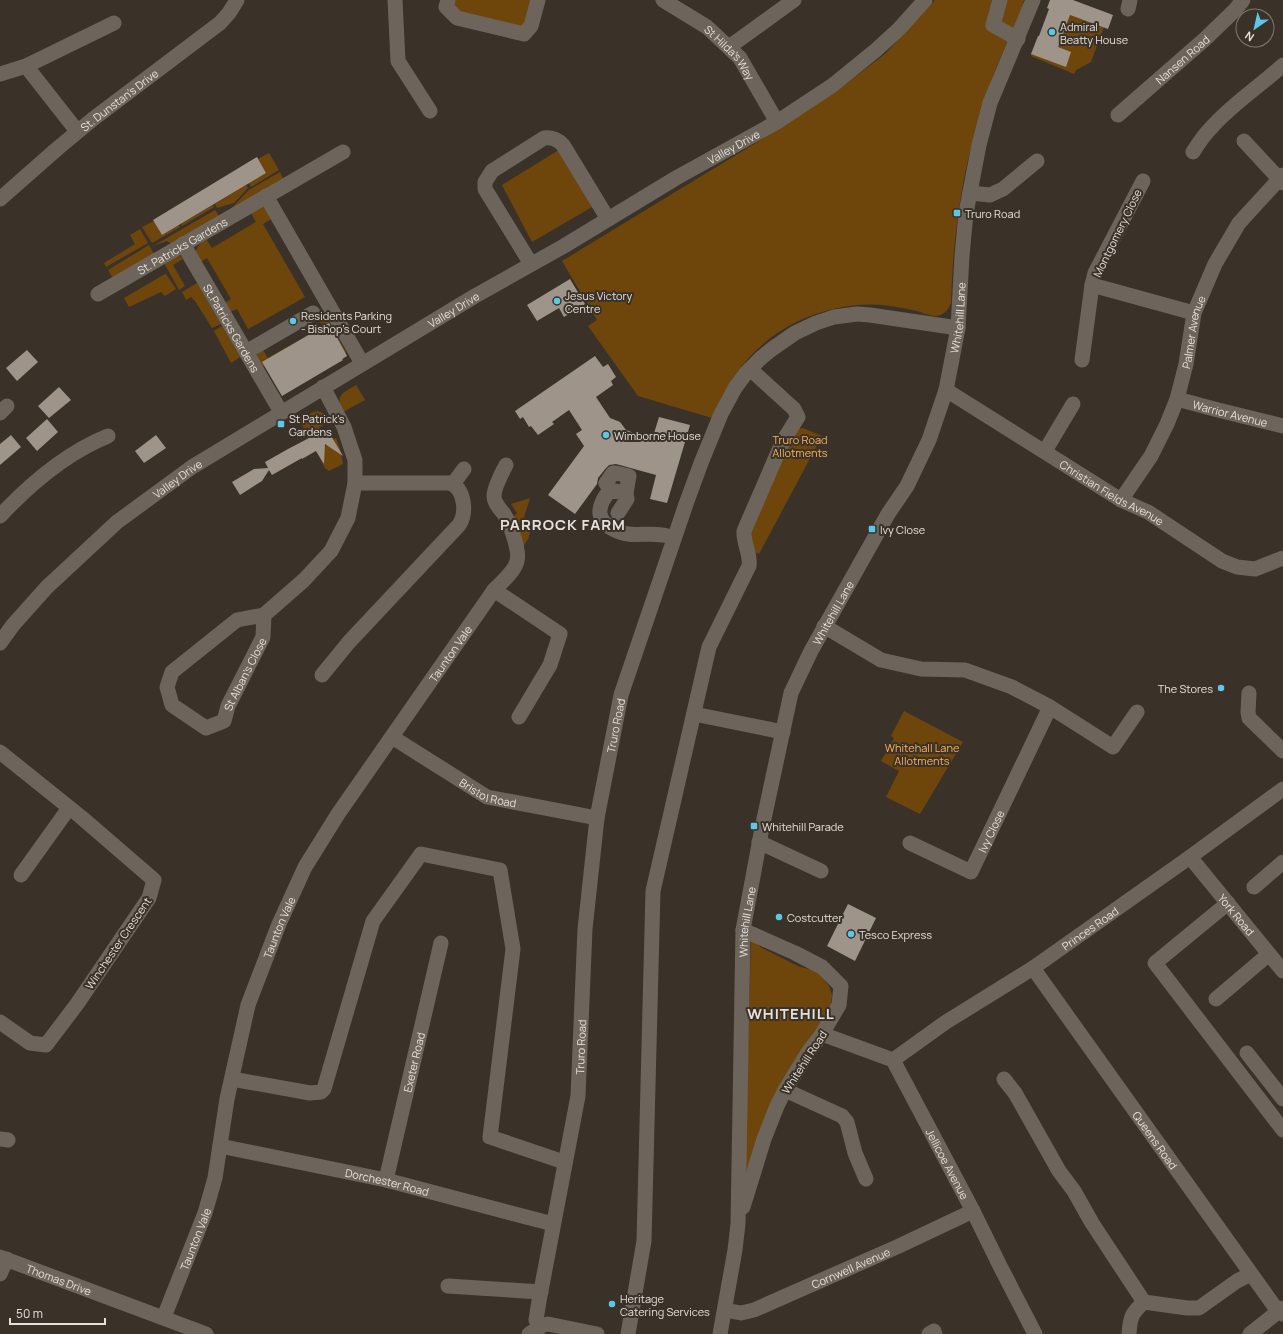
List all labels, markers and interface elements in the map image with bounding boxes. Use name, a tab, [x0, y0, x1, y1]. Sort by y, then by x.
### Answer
north arrow	[1235, 8, 1275, 48]
place label: Admiral Beatty House	[1060, 19, 1129, 47]
street label: St Hilda's Way	[702, 21, 758, 82]
marker: Admiral Beatty House	[1047, 27, 1057, 37]
text: N	[1242, 28, 1257, 45]
street label: Nansen Road	[1152, 31, 1212, 87]
street label: St. Dunstan's Drive	[77, 65, 161, 134]
street label: Valley Drive	[705, 125, 763, 167]
street label: Montgomery Close	[1089, 186, 1145, 280]
place label: Truro Road	[965, 206, 1020, 221]
marker: Truro Road	[952, 208, 962, 218]
street label: St. Patricks Gardens	[134, 213, 230, 277]
street label: St.Patricks Gardens	[200, 281, 264, 375]
street label: Whitehill Lane	[946, 281, 968, 354]
street label: Valley Drive	[425, 288, 482, 330]
place label: Jesus Victory Centre	[565, 288, 632, 316]
street label: Palmer Avenue	[1178, 292, 1208, 370]
marker: Jesus Victory Centre	[552, 296, 562, 306]
place label: Residents Parking - Bishop's Court	[301, 308, 392, 336]
marker: Residents Parking - Bishop's Court	[288, 316, 298, 326]
street label: Warrior Avenue	[1191, 396, 1270, 430]
place label: St Patrick's Gardens	[289, 411, 345, 439]
marker: St Patrick's Gardens	[276, 419, 286, 429]
place label: Wimborne House	[614, 428, 701, 443]
marker: Wimborne House	[601, 430, 611, 440]
park label: Truro Road Allotments	[772, 432, 828, 460]
street label: Valley Drive	[149, 455, 205, 501]
street label: Christian Fields Avenue	[1057, 456, 1167, 528]
district label: PARROCK FARM	[500, 514, 626, 535]
place label: Ivy Close	[880, 522, 926, 537]
marker: Ivy Close	[867, 524, 877, 534]
street label: Whitehill Lane	[809, 577, 857, 647]
street label: Taunton Vale	[425, 622, 475, 685]
street label: St Alban's Close	[220, 634, 269, 712]
place label: The Stores	[1158, 681, 1213, 696]
marker: The Stores	[1216, 683, 1226, 693]
street label: Truro Road	[602, 697, 628, 754]
park label: Whitehall Lane Allotments	[885, 740, 960, 768]
street label: Bristol Road	[457, 774, 518, 810]
street label: Ivy Close	[974, 807, 1007, 855]
place label: Whitehill Parade	[762, 819, 844, 834]
marker: Whitehill Parade	[749, 821, 759, 831]
street label: Whitehill Lane	[735, 885, 759, 957]
street label: York Road	[1215, 890, 1258, 938]
street label: Taunton Vale	[259, 893, 298, 960]
street label: Winchester Crescent	[82, 894, 154, 992]
street label: Princes Road	[1058, 903, 1121, 953]
place label: Costcutter	[787, 910, 842, 925]
marker: Costcutter	[774, 912, 784, 922]
place label: Tesco Express	[859, 927, 932, 942]
marker: Tesco Express	[846, 929, 856, 939]
district label: WHITEHILL	[747, 1003, 835, 1024]
street label: Truro Road	[571, 1019, 589, 1075]
street label: Whitehill Road	[778, 1028, 830, 1096]
street label: Exeter Road	[399, 1031, 428, 1094]
street label: Queens Road	[1130, 1108, 1181, 1172]
street label: Jellicoe Avenue	[923, 1126, 973, 1202]
street label: Dorchester Road	[344, 1164, 431, 1199]
street label: Taunton Vale	[176, 1206, 214, 1272]
street label: Cornwell Avenue	[809, 1243, 893, 1291]
street label: Thomas Drive	[24, 1260, 94, 1298]
place label: Heritage Catering Services	[620, 1291, 710, 1319]
marker: Heritage Catering Services	[607, 1299, 617, 1309]
scale bar	[10, 1300, 105, 1326]
text: 50 m	[16, 1305, 43, 1322]

